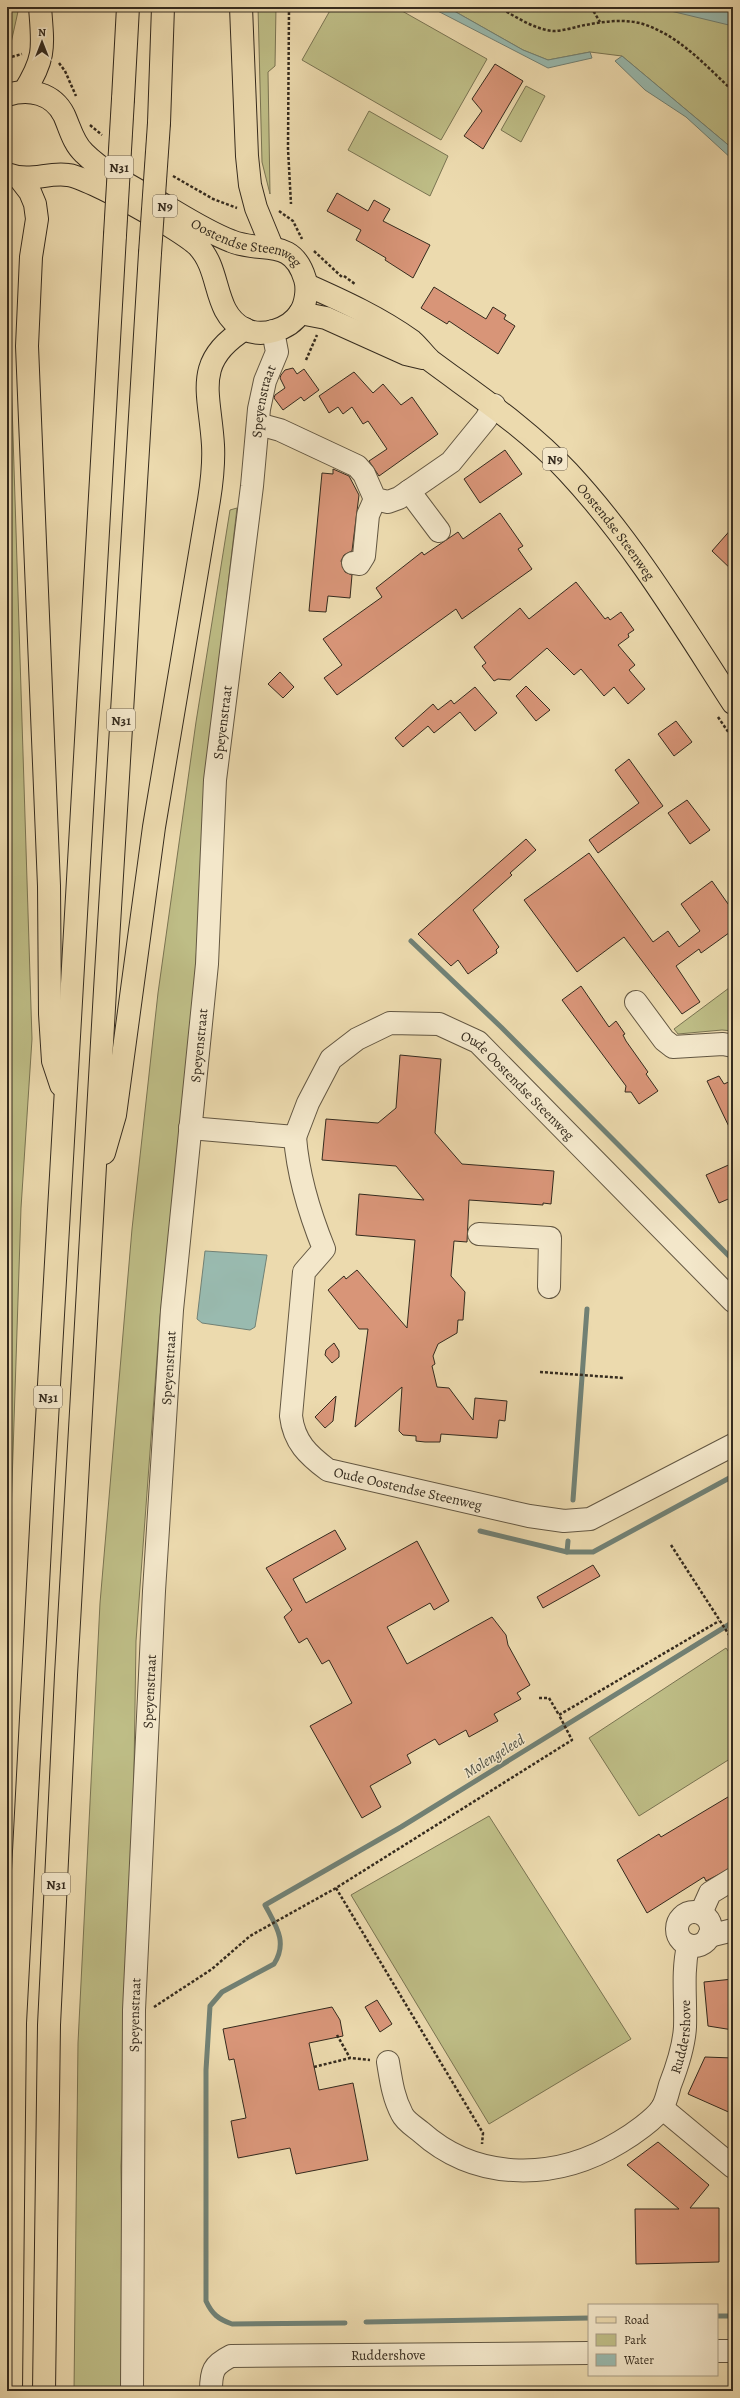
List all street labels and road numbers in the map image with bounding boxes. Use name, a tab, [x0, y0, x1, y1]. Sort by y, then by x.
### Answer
road number: N31	[105, 156, 133, 178]
road number: N9	[153, 195, 177, 217]
street label: Oostendse Steenweg	[187, 214, 306, 271]
street label: Speyenstraat	[247, 362, 281, 439]
road number: N9	[543, 448, 567, 470]
street label: Oostendse Steenweg	[572, 479, 659, 584]
street label: Speyenstraat	[209, 684, 237, 761]
road number: N31	[107, 709, 135, 731]
street label: Speyenstraat	[186, 1007, 212, 1083]
street label: Oude Oostendse Steenweg	[458, 1026, 578, 1145]
street label: Speyenstraat	[157, 1330, 181, 1406]
road number: N31	[34, 1386, 62, 1408]
street label: Oude Oostendse Steenweg	[332, 1463, 484, 1515]
street label: Speyenstraat	[138, 1653, 161, 1729]
road number: N31	[42, 1873, 70, 1895]
street label: Speyenstraat	[125, 1977, 146, 2052]
street label: Ruddershove	[666, 2000, 695, 2076]
street label: Ruddershove	[351, 2345, 426, 2365]

